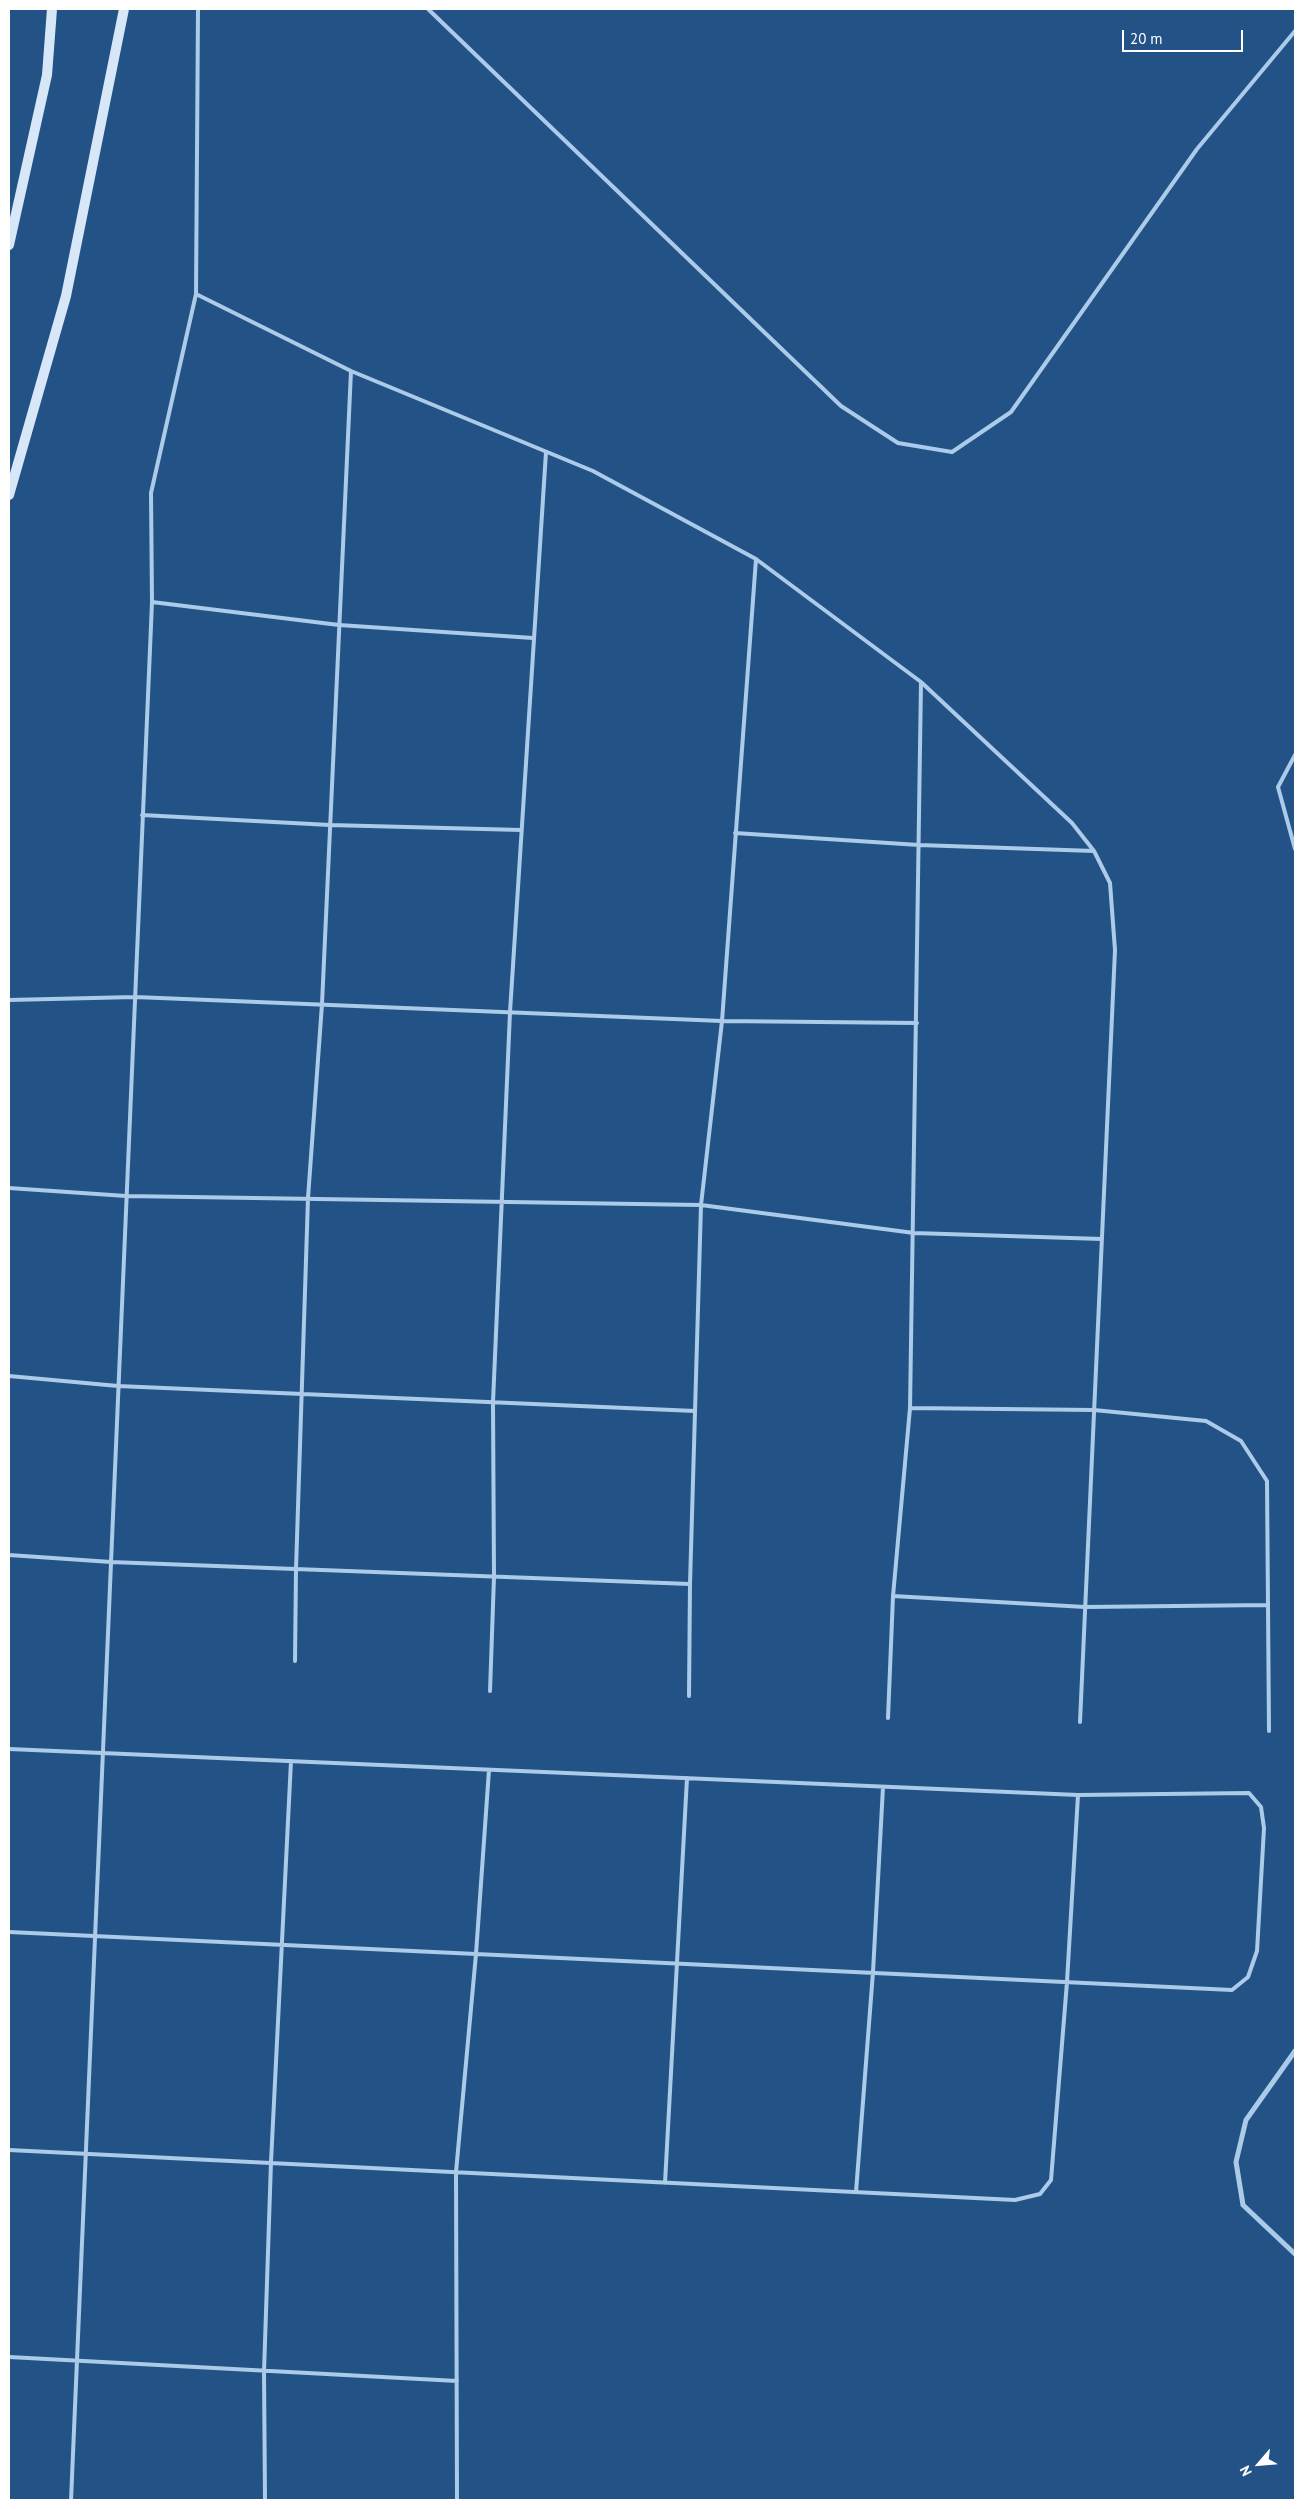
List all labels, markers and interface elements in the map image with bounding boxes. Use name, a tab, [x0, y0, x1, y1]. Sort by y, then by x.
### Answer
scale bar	[1124, 20, 1245, 52]
text: 20 m	[1130, 29, 1163, 48]
north arrow	[1234, 2439, 1284, 2489]
text: N	[1236, 2463, 1256, 2479]

